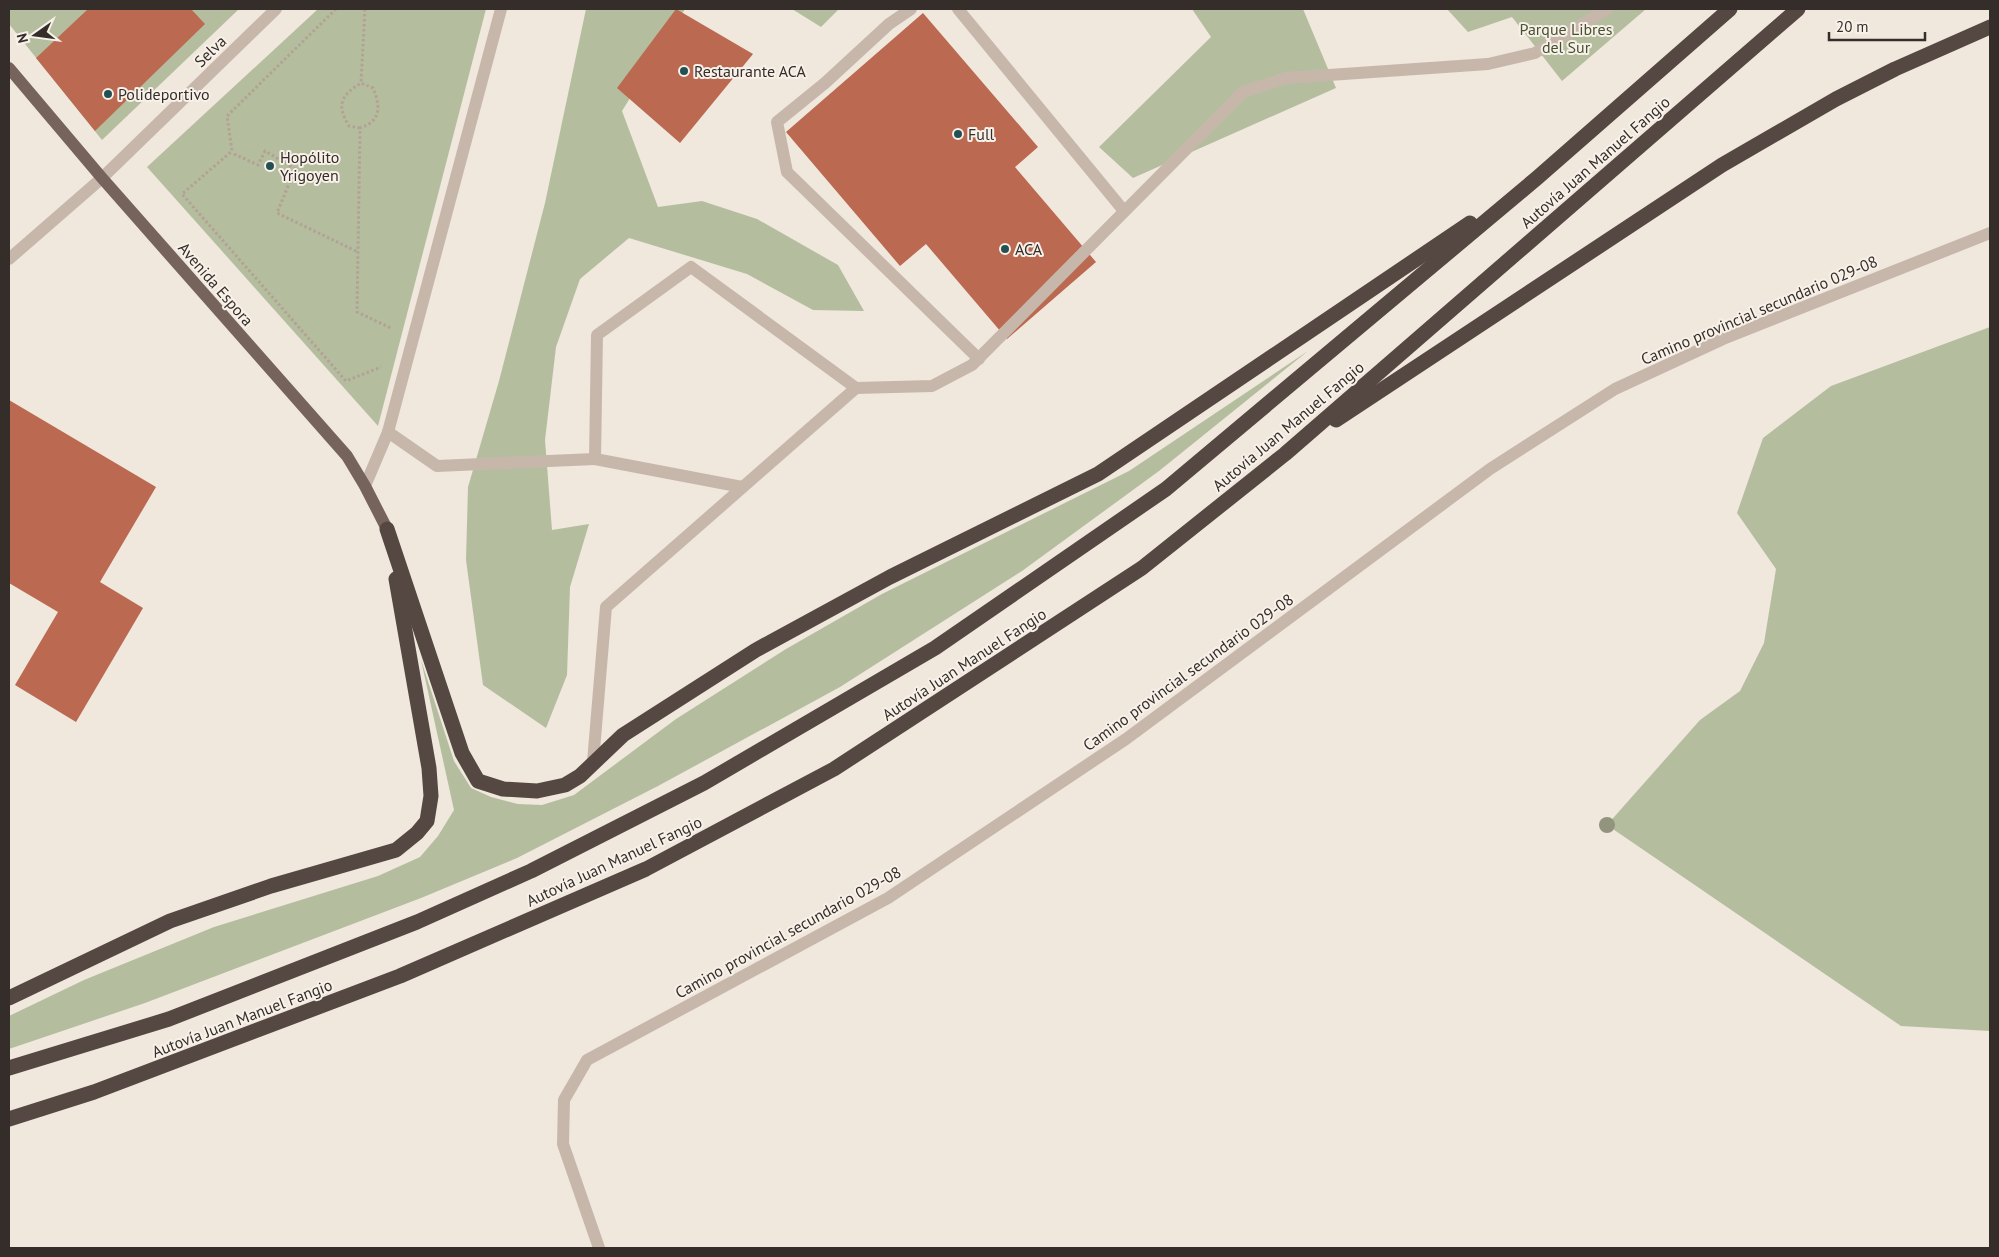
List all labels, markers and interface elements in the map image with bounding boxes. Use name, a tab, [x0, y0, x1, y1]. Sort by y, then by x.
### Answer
north arrow	[10, 10, 60, 60]
scale bar	[1829, 10, 1925, 42]
text: 20 m	[1836, 17, 1869, 36]
park label: Parque Libres del Sur	[1520, 19, 1613, 57]
street label: Selva	[190, 31, 230, 71]
text: N	[13, 32, 32, 45]
place label: Restaurante ACA	[694, 61, 807, 81]
marker: Restaurante ACA	[678, 65, 690, 77]
place label: Polideportivo	[118, 84, 210, 104]
marker: Polideportivo	[102, 88, 114, 100]
street label: Autovía Juan Manuel Fangio	[1516, 92, 1674, 232]
place label: Full	[968, 124, 995, 144]
marker: Full	[952, 128, 964, 140]
place label: Hopólito Yrigoyen	[280, 147, 339, 185]
marker: Hopólito Yrigoyen	[264, 160, 276, 172]
street label: Avenida Espora	[174, 238, 258, 330]
place label: ACA	[1015, 239, 1043, 259]
marker: ACA	[999, 243, 1011, 255]
street label: Camino provincial secundario 029-08	[1638, 251, 1880, 369]
street label: Autovía Juan Manuel Fangio	[1208, 357, 1368, 495]
street label: Camino provincial secundario 029-08	[1079, 589, 1297, 755]
street label: Autovía Juan Manuel Fangio	[878, 603, 1050, 725]
street label: Autovía Juan Manuel Fangio	[523, 811, 705, 911]
street label: Camino provincial secundario 029-08	[672, 861, 904, 1003]
street label: Autovía Juan Manuel Fangio	[149, 974, 335, 1062]

